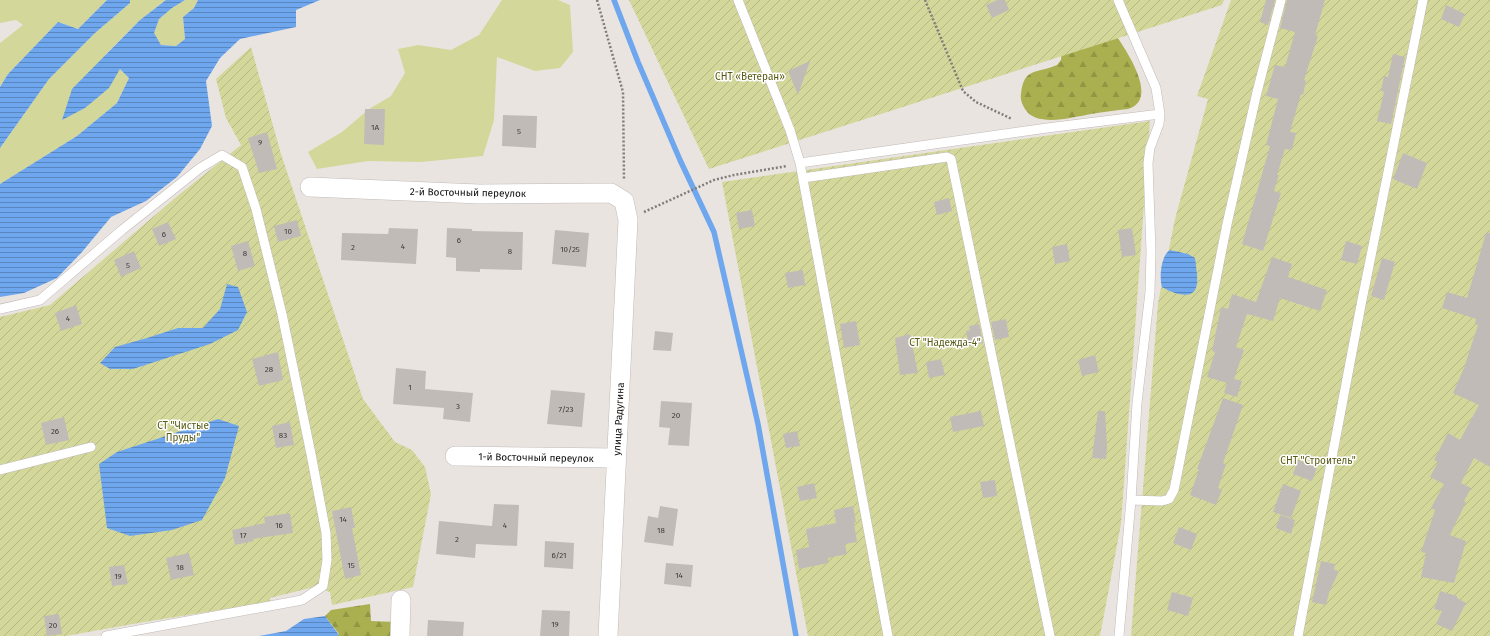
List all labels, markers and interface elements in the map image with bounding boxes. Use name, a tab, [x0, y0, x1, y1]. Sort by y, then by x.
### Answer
park label: СНТ «Ветеран»	[715, 71, 785, 83]
house number: 1А	[371, 123, 379, 132]
house number: 5	[517, 127, 521, 136]
house number: 9	[258, 138, 262, 147]
street label: 2-й Восточный переулок	[410, 186, 527, 200]
house number: 10	[284, 227, 292, 236]
house number: 6	[162, 230, 166, 239]
house number: 6	[457, 236, 461, 245]
house number: 4	[401, 242, 406, 251]
house number: 2	[351, 243, 355, 252]
house number: 10/25	[560, 245, 580, 254]
house number: 8	[508, 247, 513, 256]
house number: 8	[243, 249, 248, 258]
house number: 5	[126, 261, 130, 270]
house number: 4	[66, 314, 71, 323]
park label: СТ "Надежда-4"	[909, 337, 981, 349]
house number: 28	[265, 365, 274, 374]
street label: улица Радугина	[611, 382, 627, 456]
house number: 1	[408, 383, 412, 392]
house number: 3	[456, 402, 460, 411]
house number: 7/23	[559, 405, 573, 414]
house number: 20	[672, 411, 681, 420]
park label: СТ "Чистые Пруды"	[157, 420, 209, 444]
house number: 26	[51, 427, 59, 436]
house number: 83	[279, 431, 287, 440]
street label: 1-й Восточный переулок	[478, 451, 595, 465]
park label: СНТ "Строитель"	[1280, 455, 1356, 467]
house number: 14	[339, 515, 348, 524]
house number: 16	[275, 521, 283, 530]
house number: 4	[503, 521, 508, 530]
house number: 18	[657, 526, 666, 535]
house number: 17	[239, 531, 247, 540]
house number: 2	[455, 535, 459, 544]
house number: 6/21	[551, 551, 567, 560]
house number: 15	[347, 561, 355, 570]
house number: 18	[176, 563, 185, 572]
house number: 14	[675, 571, 684, 580]
house number: 19	[114, 572, 122, 581]
house number: 19	[551, 620, 559, 629]
house number: 20	[49, 621, 58, 630]

